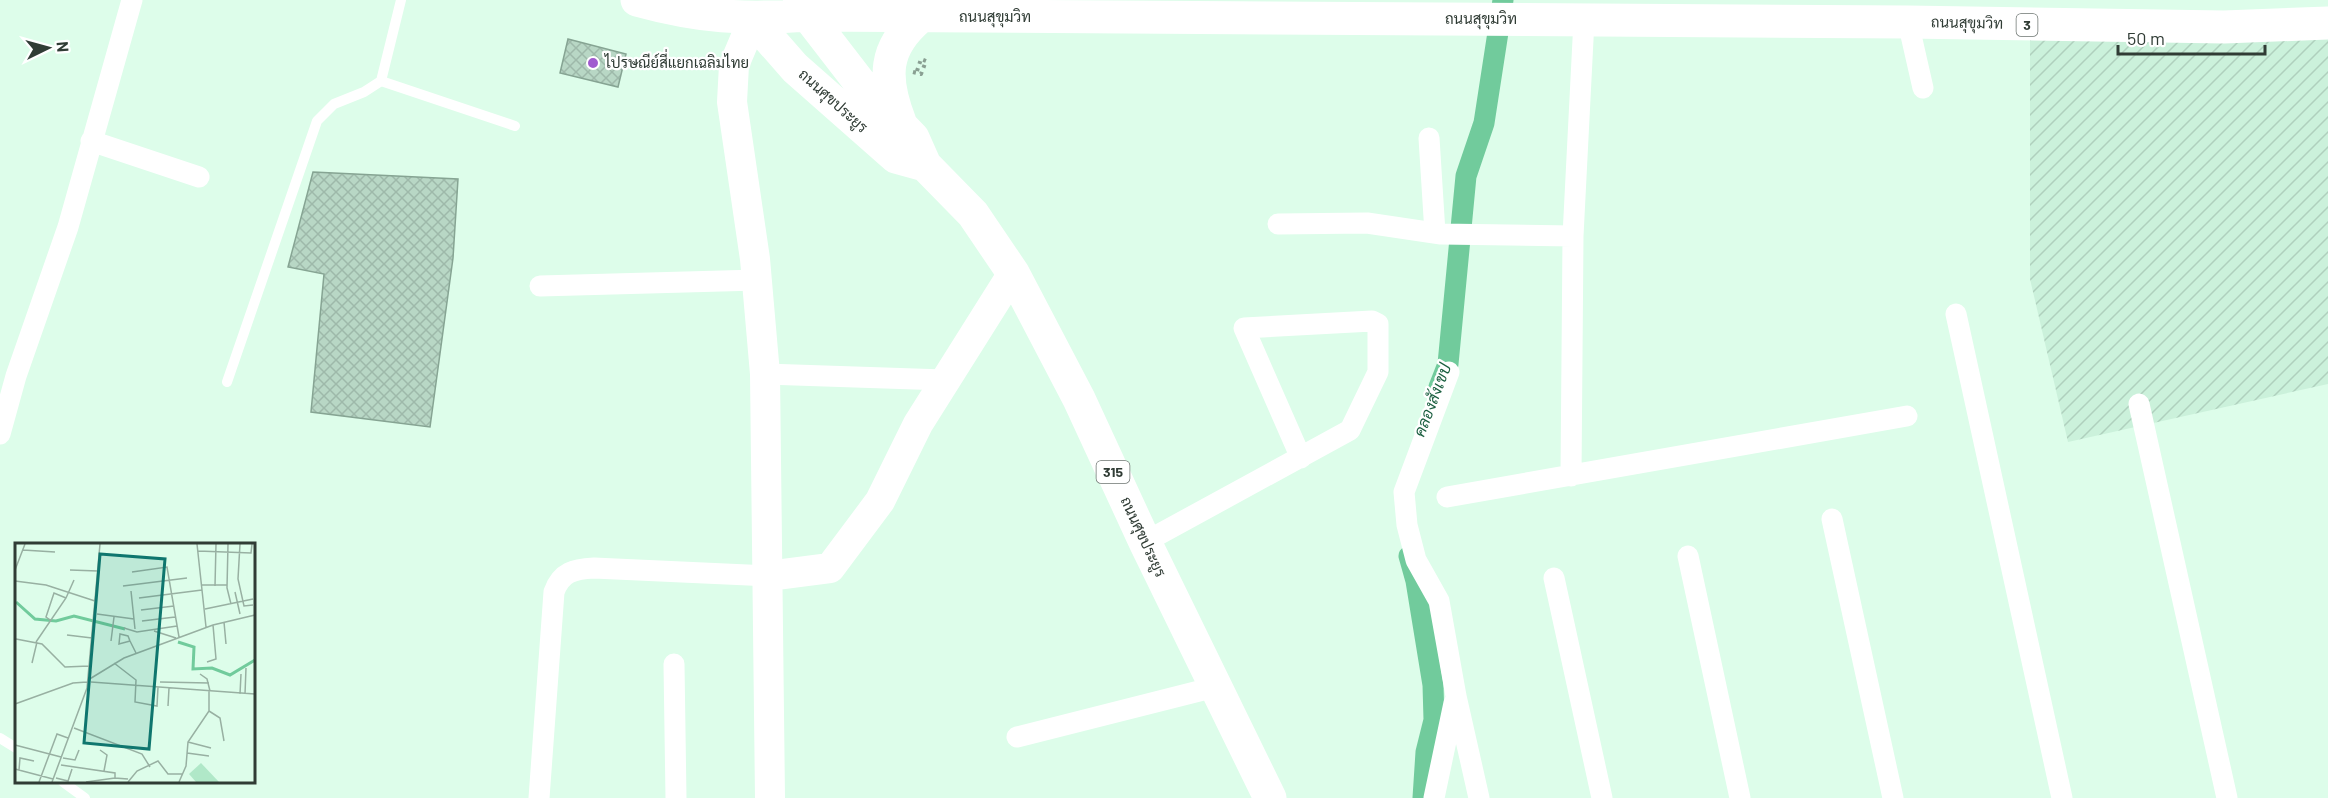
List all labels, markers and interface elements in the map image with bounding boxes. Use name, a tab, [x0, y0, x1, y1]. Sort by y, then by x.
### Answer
street label: ถนนสุขุมวิท	[959, 7, 1031, 28]
street label: ถนนสุขุมวิท	[1445, 9, 1517, 30]
street label: ถนนสุขุมวิท	[1931, 12, 2003, 35]
road number: 3	[2016, 14, 2038, 36]
north arrow	[18, 18, 78, 78]
scale bar	[2118, 18, 2265, 56]
text: 50 m	[2127, 27, 2165, 49]
text: N	[54, 41, 73, 53]
place label: ไปรษณีย์สี่แยกเฉลิมไทย	[604, 48, 749, 71]
marker: ไปรษณีย์สี่แยกเฉลิมไทย	[586, 56, 600, 70]
street label: ถนนศุขประยูร	[793, 65, 872, 138]
water label: คลองสังเขป	[1409, 360, 1454, 439]
road number: 315	[1096, 461, 1130, 483]
street label: ถนนศุขประยูร	[1115, 493, 1170, 581]
inset map	[15, 543, 255, 783]

